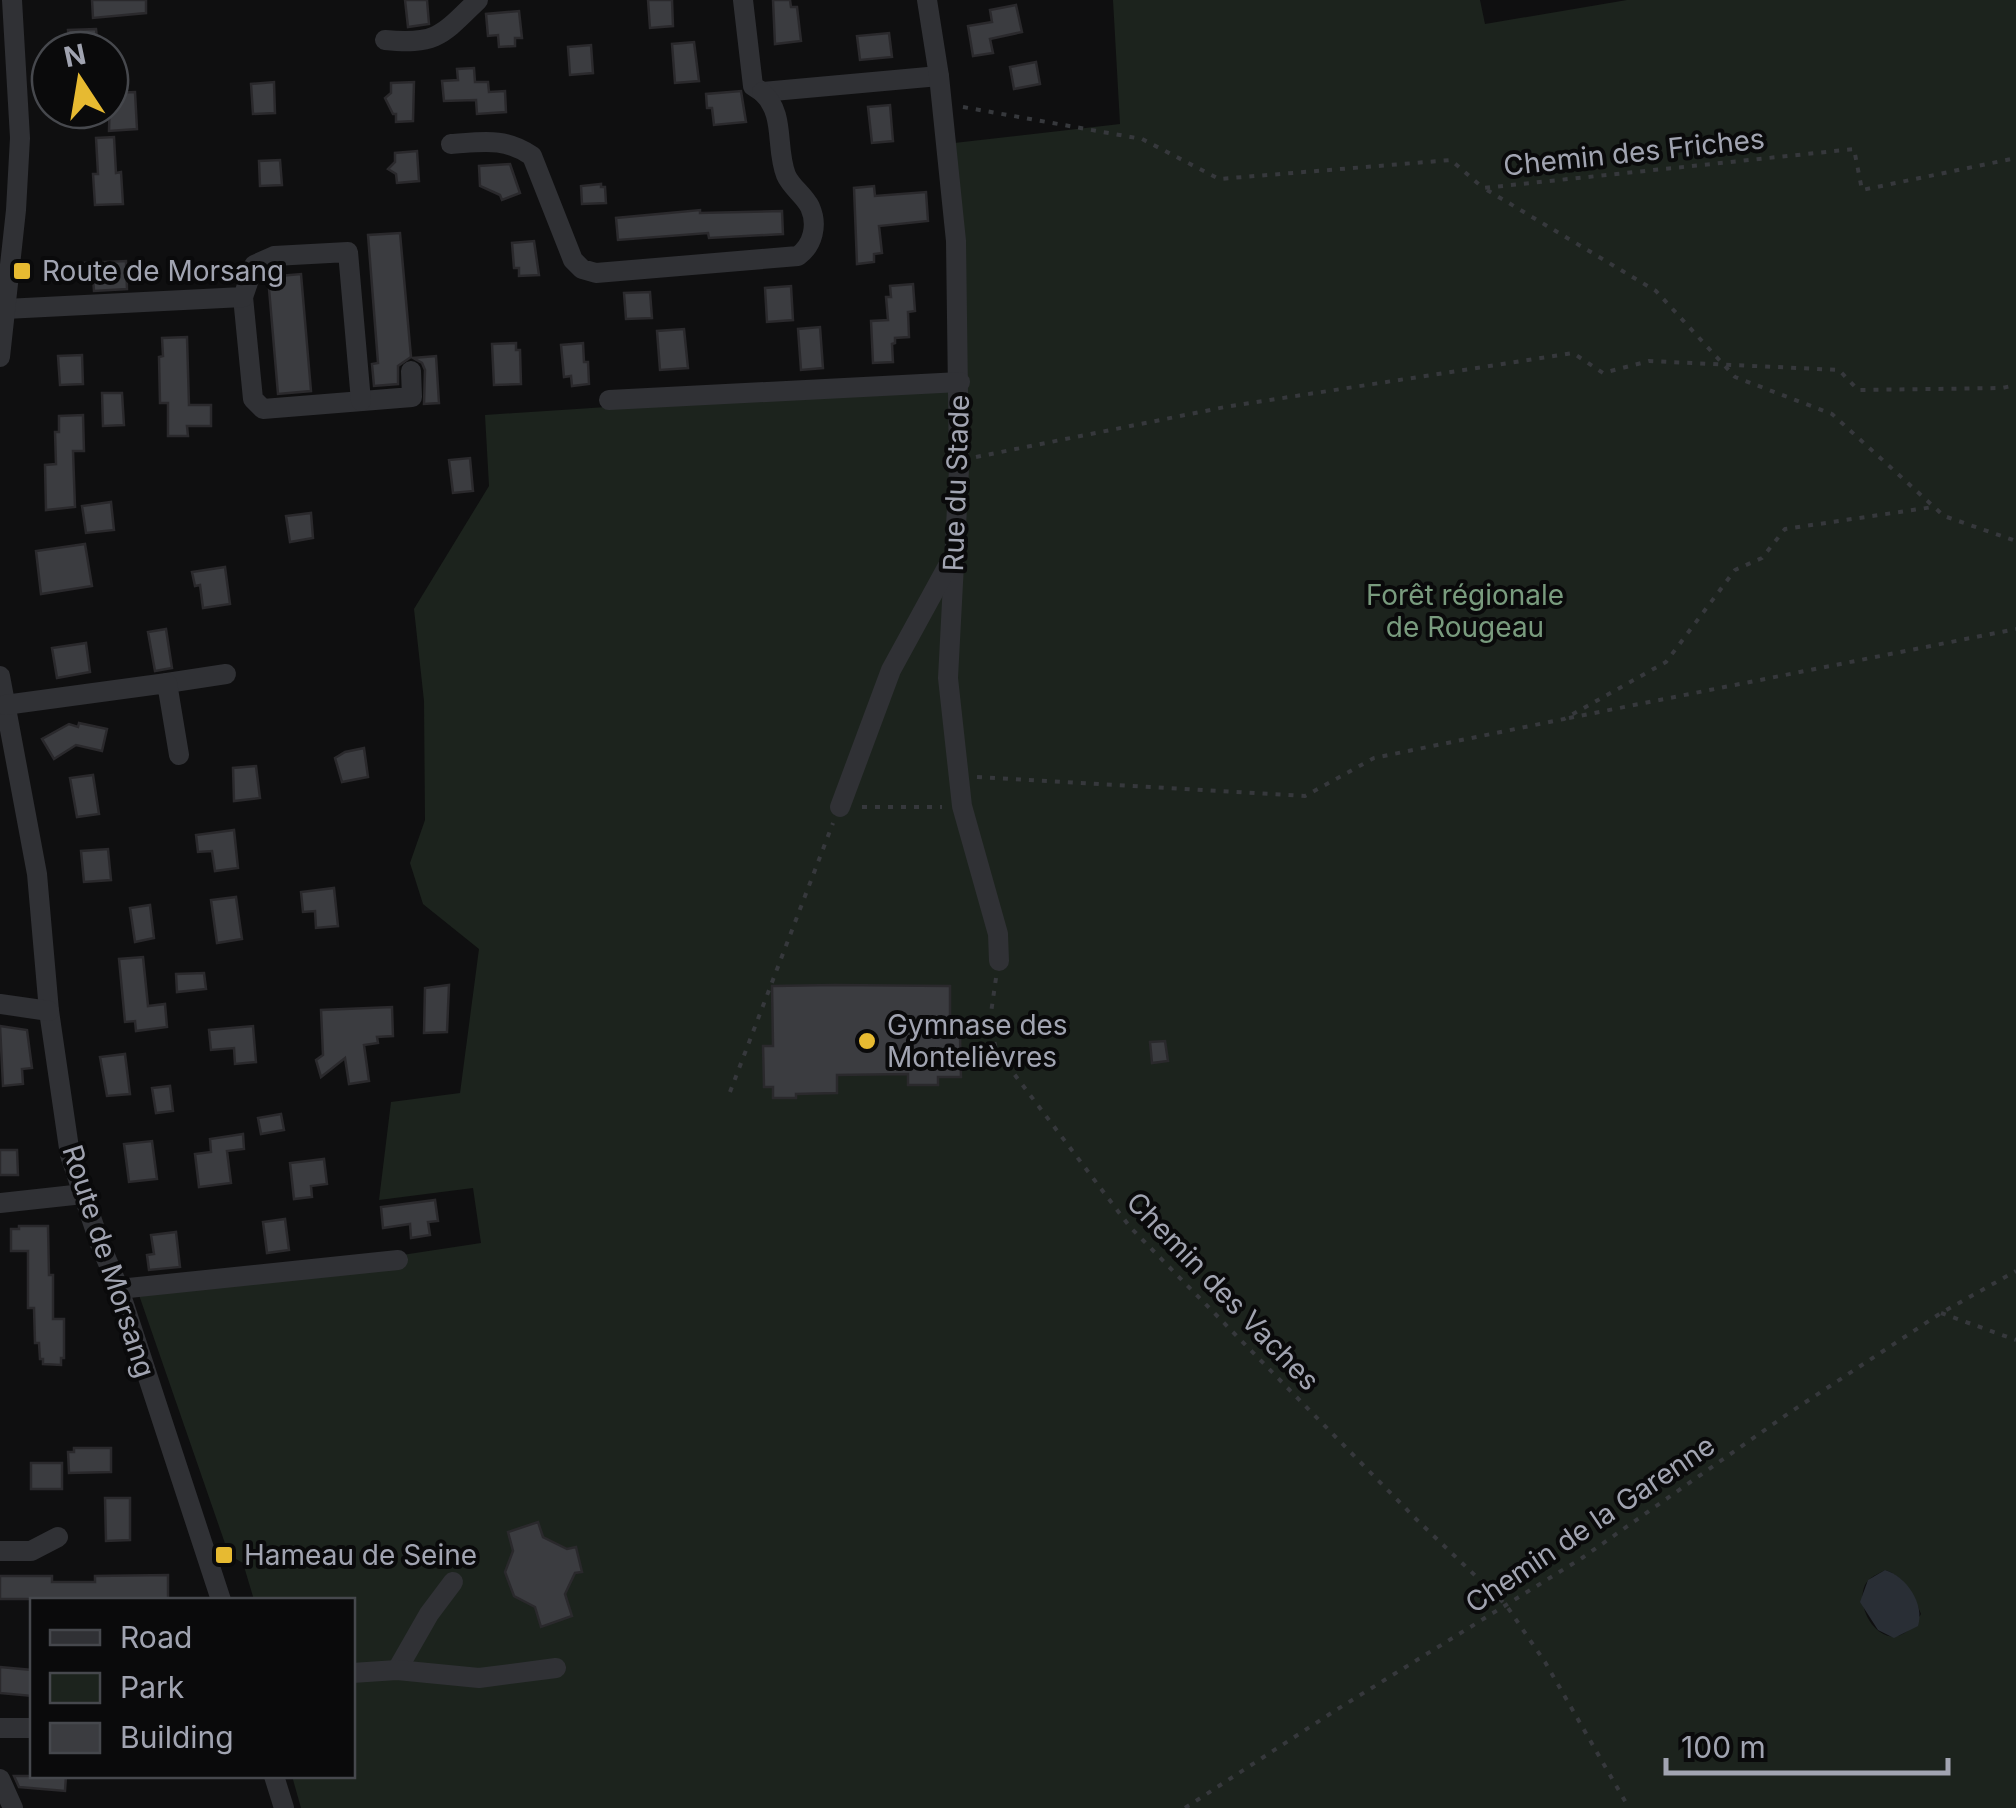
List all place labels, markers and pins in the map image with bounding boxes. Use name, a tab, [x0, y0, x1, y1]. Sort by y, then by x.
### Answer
place label: Route de Morsang	[42, 254, 284, 288]
marker: Route de Morsang	[11, 260, 33, 282]
place label: Gymnase des Montelièvres	[887, 1008, 1068, 1074]
marker: Gymnase des Montelièvres	[856, 1030, 878, 1052]
place label: Hameau de Seine	[244, 1538, 477, 1572]
marker: Hameau de Seine	[213, 1544, 235, 1566]

